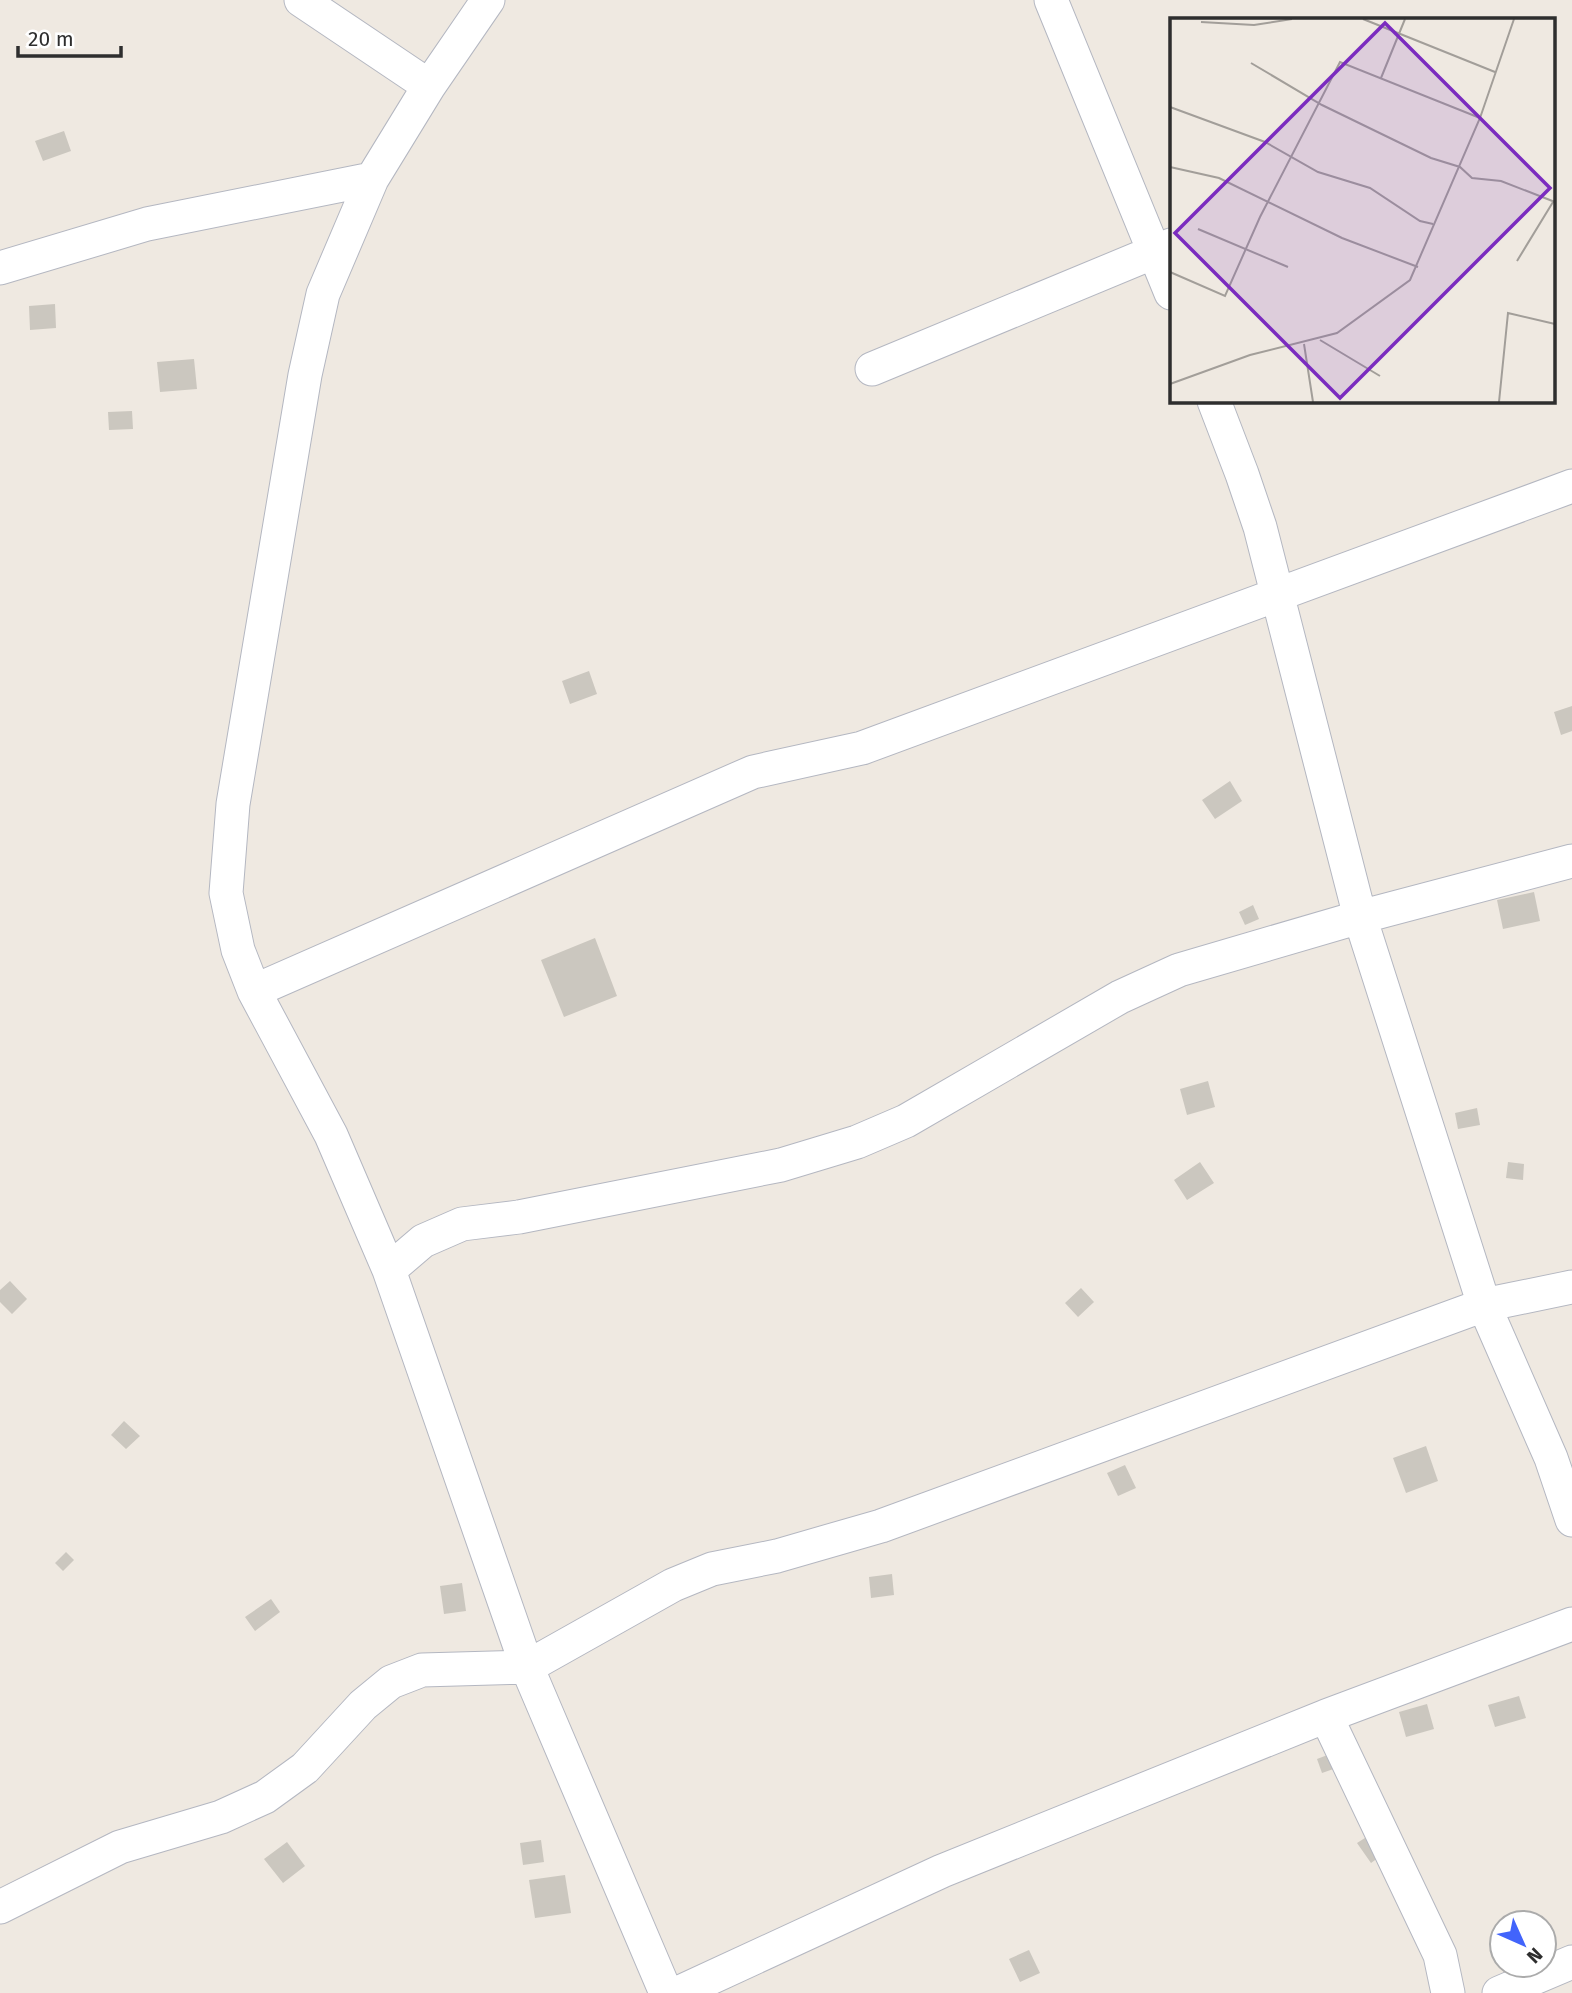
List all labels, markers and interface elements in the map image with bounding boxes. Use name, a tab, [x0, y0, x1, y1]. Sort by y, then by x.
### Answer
scale bar	[18, 14, 121, 58]
inset map	[1170, 18, 1554, 402]
text: 20 m	[28, 26, 74, 52]
north arrow	[1488, 1909, 1558, 1979]
text: N	[1522, 1943, 1547, 1968]

